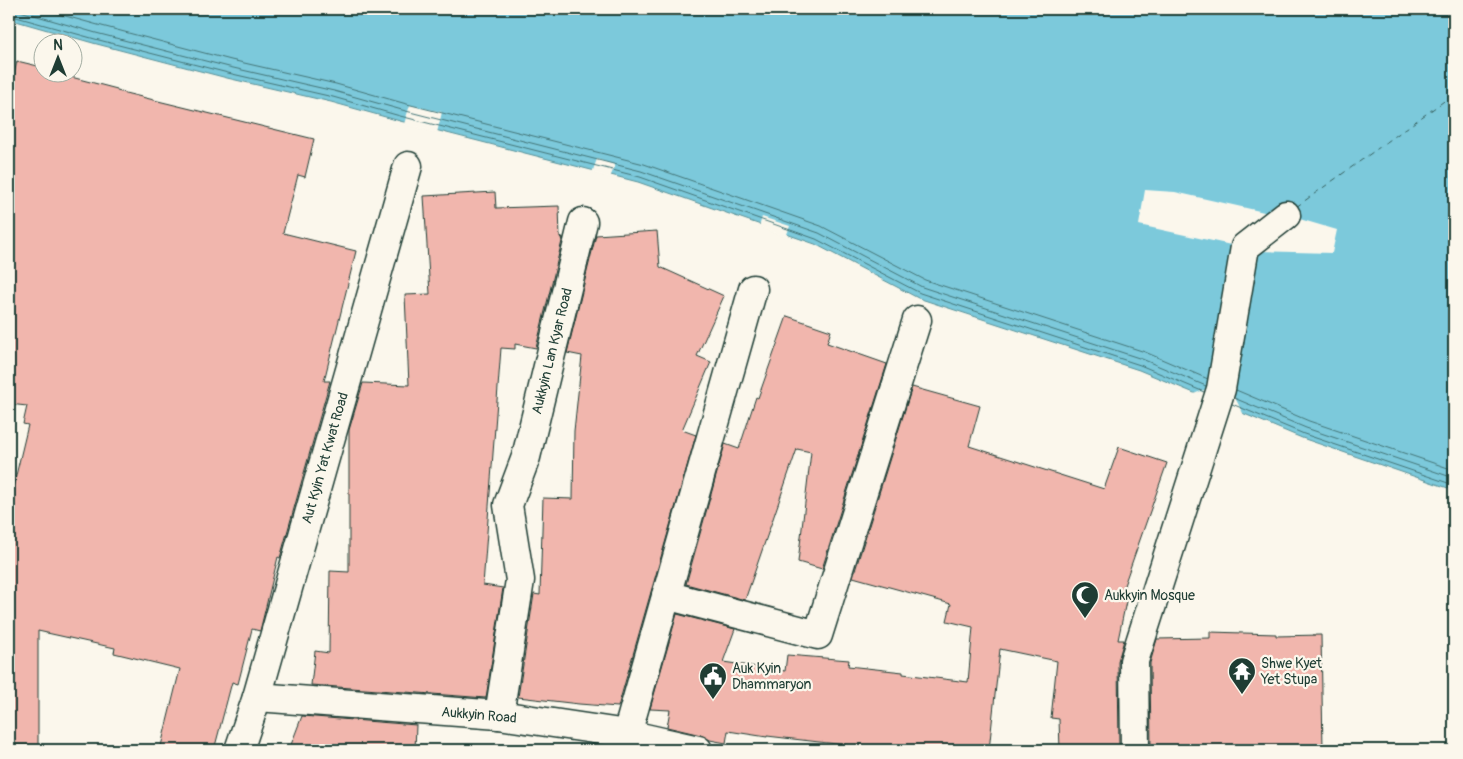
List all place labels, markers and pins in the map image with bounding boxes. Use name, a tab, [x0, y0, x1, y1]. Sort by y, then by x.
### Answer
mosque icon: Aukkyin Mosque	[1070, 580, 1100, 619]
place label: Aukkyin Mosque	[1104, 587, 1195, 604]
place label: Shwe Kyet Yet Stupa	[1260, 655, 1322, 688]
temple icon: Shwe Kyet Yet Stupa	[1227, 656, 1257, 695]
place label: Auk Kyin Dhammaryon	[732, 660, 812, 693]
public building icon: Auk Kyin Dhammaryon	[698, 661, 728, 700]

